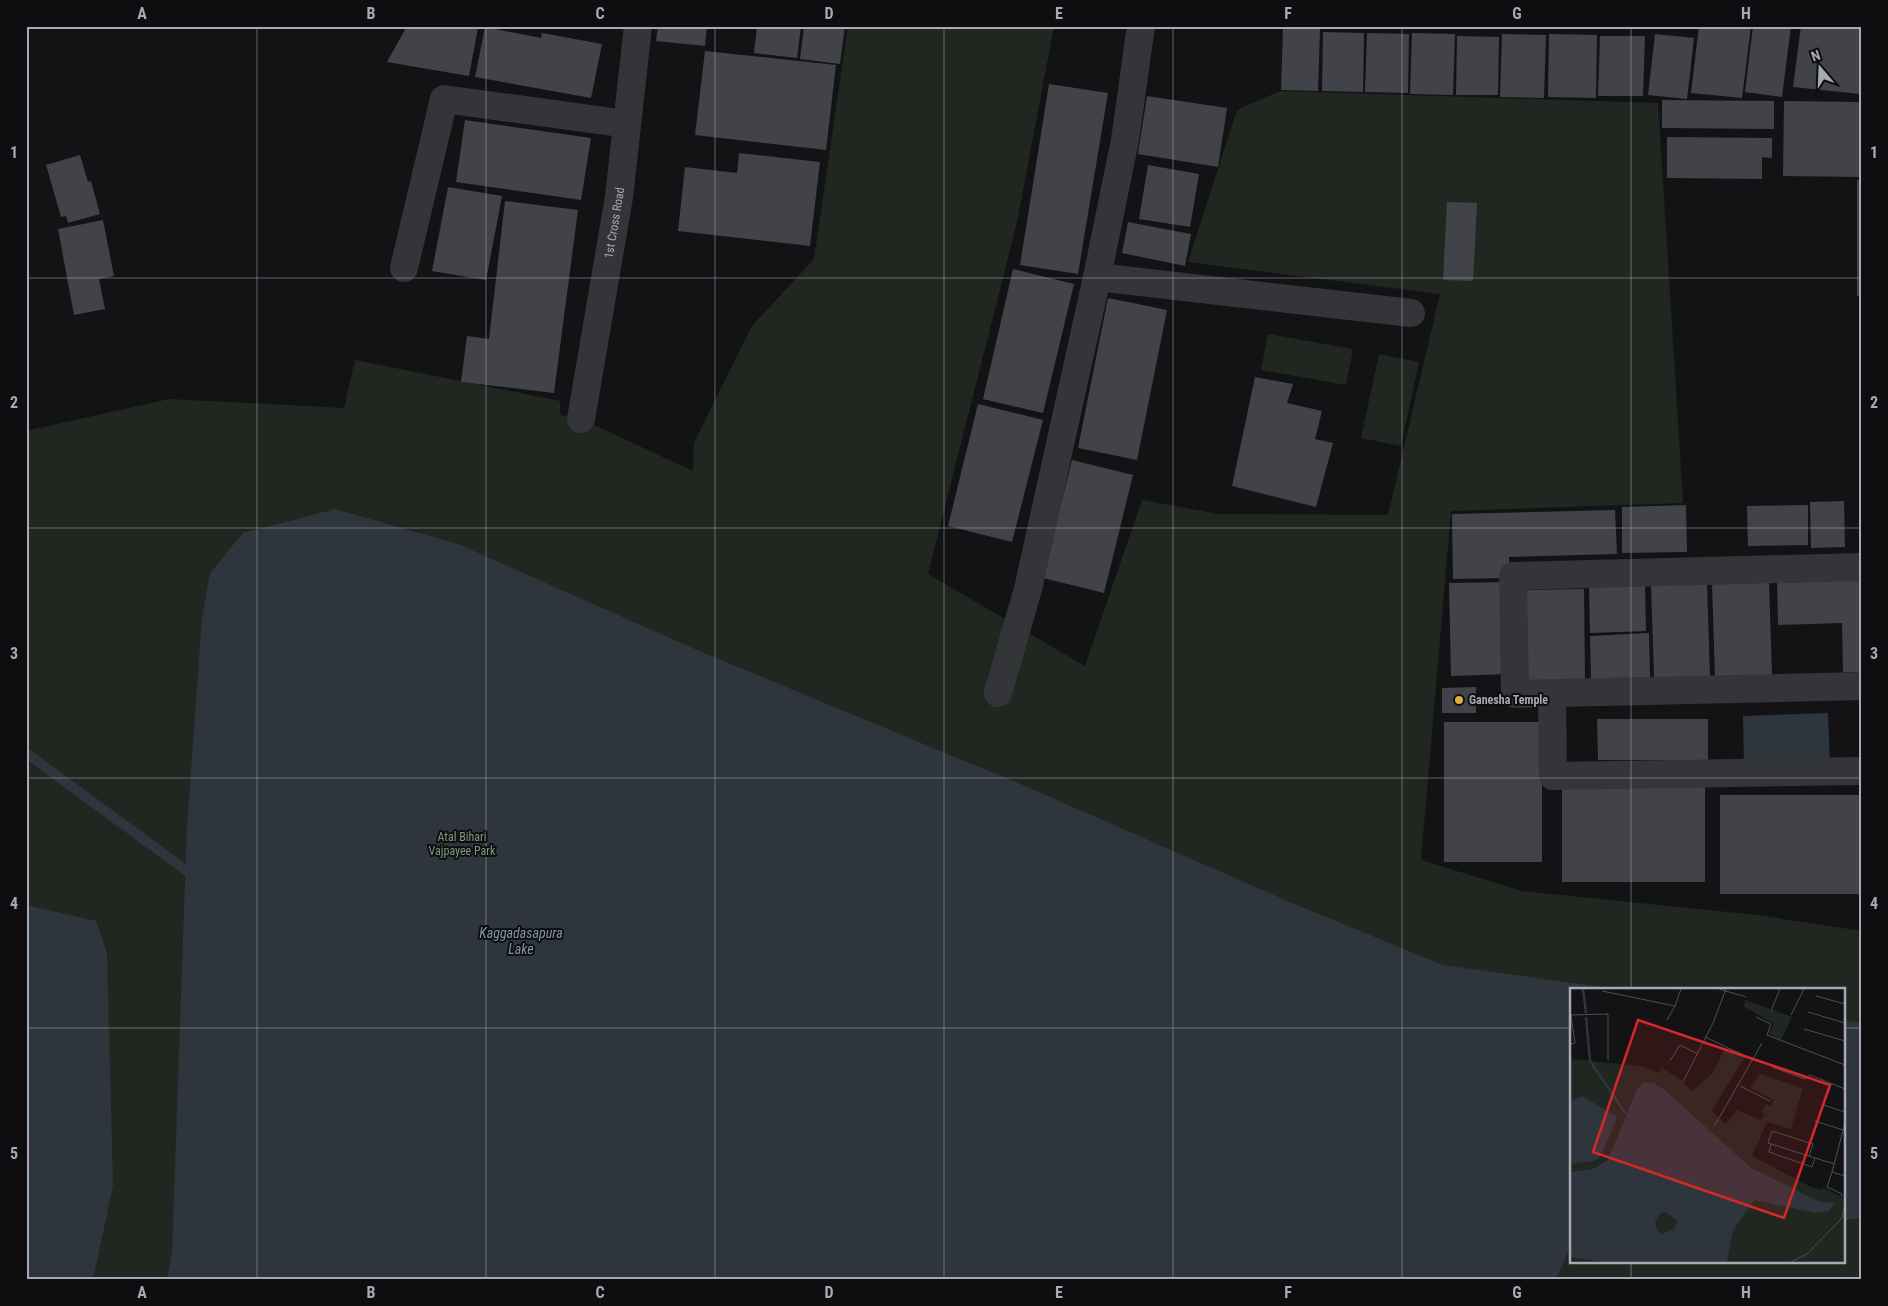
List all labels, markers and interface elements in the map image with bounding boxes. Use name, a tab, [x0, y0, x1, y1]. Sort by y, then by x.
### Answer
text: A	[137, 4, 147, 23]
text: B	[367, 4, 376, 23]
text: C	[595, 4, 605, 23]
text: D	[824, 4, 834, 23]
text: E	[1055, 4, 1063, 23]
text: F	[1284, 4, 1292, 23]
text: G	[1512, 4, 1522, 23]
text: H	[1741, 4, 1751, 23]
north arrow	[1796, 42, 1846, 92]
text: N	[1809, 47, 1822, 65]
text: 1	[10, 143, 18, 162]
text: 1	[1870, 143, 1878, 162]
street label: 1st Cross Road	[602, 186, 627, 260]
text: 2	[10, 393, 18, 412]
text: 2	[1870, 393, 1878, 412]
text: 3	[10, 644, 18, 663]
text: 3	[1870, 644, 1878, 663]
place label: Ganesha Temple	[1469, 693, 1548, 707]
marker: Ganesha Temple	[1453, 694, 1465, 706]
park label: Atal Bihari Vajpayee Park	[429, 830, 496, 858]
text: 4	[10, 894, 18, 913]
text: 4	[1870, 894, 1878, 913]
water label: Kaggadasapura Lake	[479, 925, 563, 957]
inset map	[1570, 988, 1846, 1264]
text: 5	[10, 1144, 18, 1163]
text: 5	[1870, 1144, 1878, 1163]
text: A	[137, 1283, 147, 1302]
text: B	[367, 1283, 376, 1302]
text: C	[595, 1283, 605, 1302]
text: D	[824, 1283, 834, 1302]
text: E	[1055, 1283, 1063, 1302]
text: F	[1284, 1283, 1292, 1302]
text: G	[1512, 1283, 1522, 1302]
text: H	[1741, 1283, 1751, 1302]

